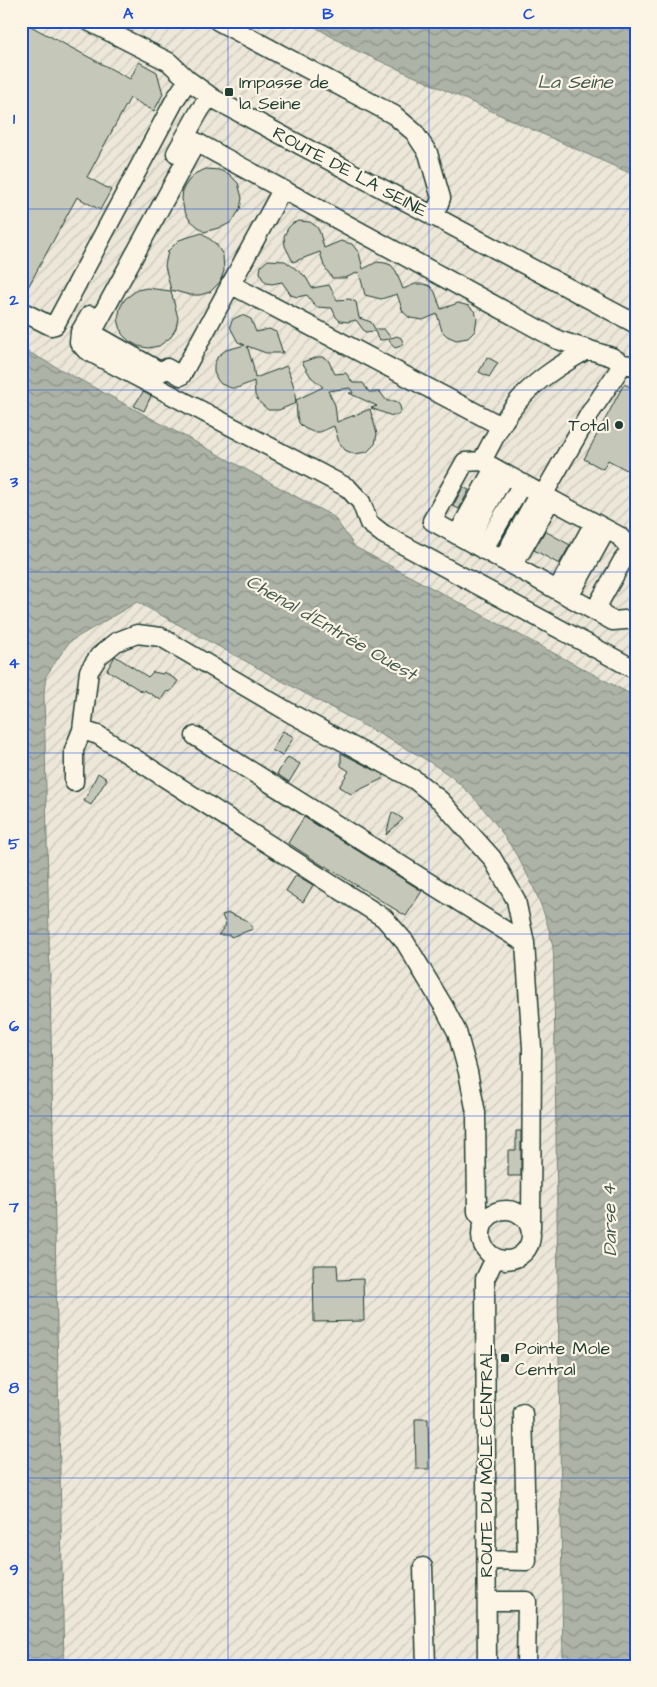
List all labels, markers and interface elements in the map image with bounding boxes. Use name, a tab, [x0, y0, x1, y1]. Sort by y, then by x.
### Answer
text: A	[123, 3, 134, 25]
text: B	[322, 3, 334, 25]
text: C	[523, 3, 535, 25]
water label: La Seine	[537, 69, 615, 96]
place label: Impasse de la Seine	[239, 70, 329, 116]
marker: Impasse de la Seine	[223, 86, 235, 98]
text: 1	[13, 108, 16, 130]
street label: ROUTE DE LA SEINE	[268, 121, 432, 224]
text: 2	[8, 289, 19, 311]
place label: Total	[568, 413, 609, 438]
marker: Total	[613, 419, 625, 431]
text: 3	[9, 471, 19, 493]
water label: Chenal d'Entrée Ouest	[241, 568, 423, 689]
text: 4	[9, 652, 20, 674]
text: 5	[8, 833, 20, 855]
text: 6	[9, 1015, 19, 1037]
water label: Darse 4	[596, 1182, 624, 1257]
text: 7	[8, 1196, 19, 1218]
place label: Pointe Mole Central	[515, 1336, 610, 1382]
street label: ROUTE DU MÔLE CENTRAL	[474, 1344, 499, 1578]
marker: Pointe Mole Central	[499, 1352, 511, 1364]
text: 8	[9, 1377, 20, 1399]
text: 9	[9, 1559, 19, 1581]

